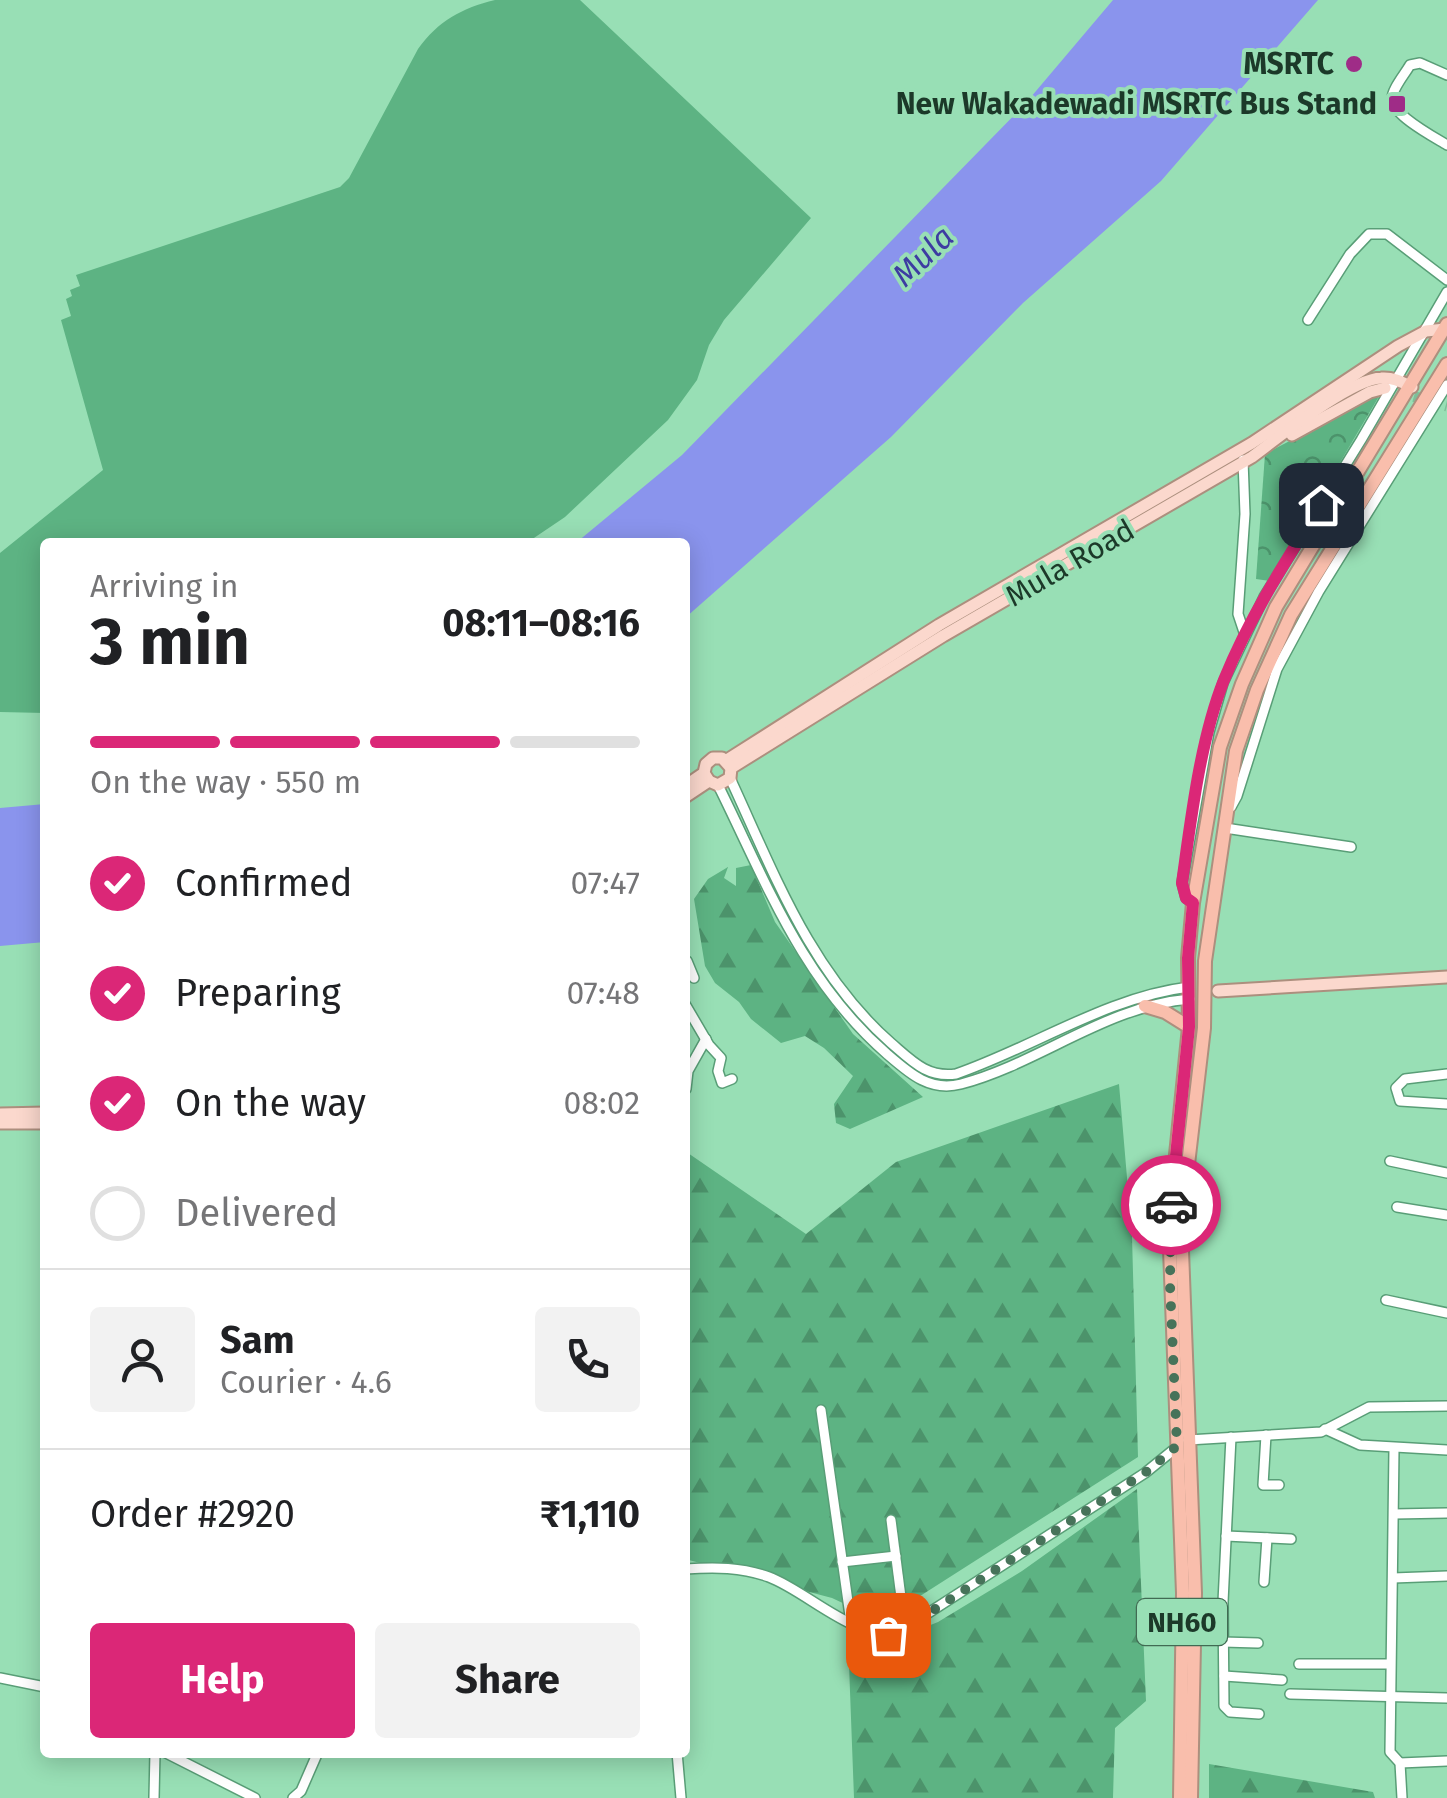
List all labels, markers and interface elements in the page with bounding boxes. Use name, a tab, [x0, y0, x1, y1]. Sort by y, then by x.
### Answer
place label: MSRTC	[1243, 46, 1335, 82]
marker: MSRTC	[1343, 53, 1365, 75]
place label: New Wakadewadi MSRTC Bus Stand	[896, 86, 1377, 122]
marker: New Wakadewadi MSRTC Bus Stand	[1386, 93, 1408, 115]
water label: Mula	[884, 218, 962, 294]
pin	[1279, 463, 1364, 548]
icon: home	[1294, 478, 1349, 533]
street label: Mula Road	[999, 512, 1141, 614]
text: Arriving in	[90, 567, 238, 605]
text: 08:11–08:16	[442, 600, 640, 646]
text: 3 min	[90, 603, 250, 681]
text: On the way · 550 m	[90, 763, 361, 801]
icon: check	[90, 856, 145, 911]
text: Confirmed	[175, 860, 353, 906]
text: 07:47	[571, 864, 640, 902]
icon: check	[90, 966, 145, 1021]
text: Preparing	[175, 970, 341, 1016]
text: 07:48	[566, 974, 640, 1012]
icon: check	[90, 1076, 145, 1131]
text: On the way	[175, 1080, 366, 1126]
text: 08:02	[564, 1084, 640, 1122]
courier	[1121, 1155, 1221, 1255]
icon: car	[1144, 1178, 1199, 1233]
text: Delivered	[175, 1190, 338, 1236]
button: person	[90, 1307, 195, 1412]
button: phone	[535, 1307, 640, 1412]
text: Sam	[220, 1317, 295, 1363]
text: Courier · 4.6	[220, 1363, 392, 1401]
text: Order #2920	[90, 1491, 295, 1537]
text: ₹1,110	[540, 1491, 640, 1537]
pin	[846, 1593, 931, 1678]
road number: NH60	[1137, 1599, 1227, 1645]
icon: bag	[861, 1608, 916, 1663]
button: Help	[90, 1623, 355, 1738]
button: Share	[375, 1623, 640, 1738]

